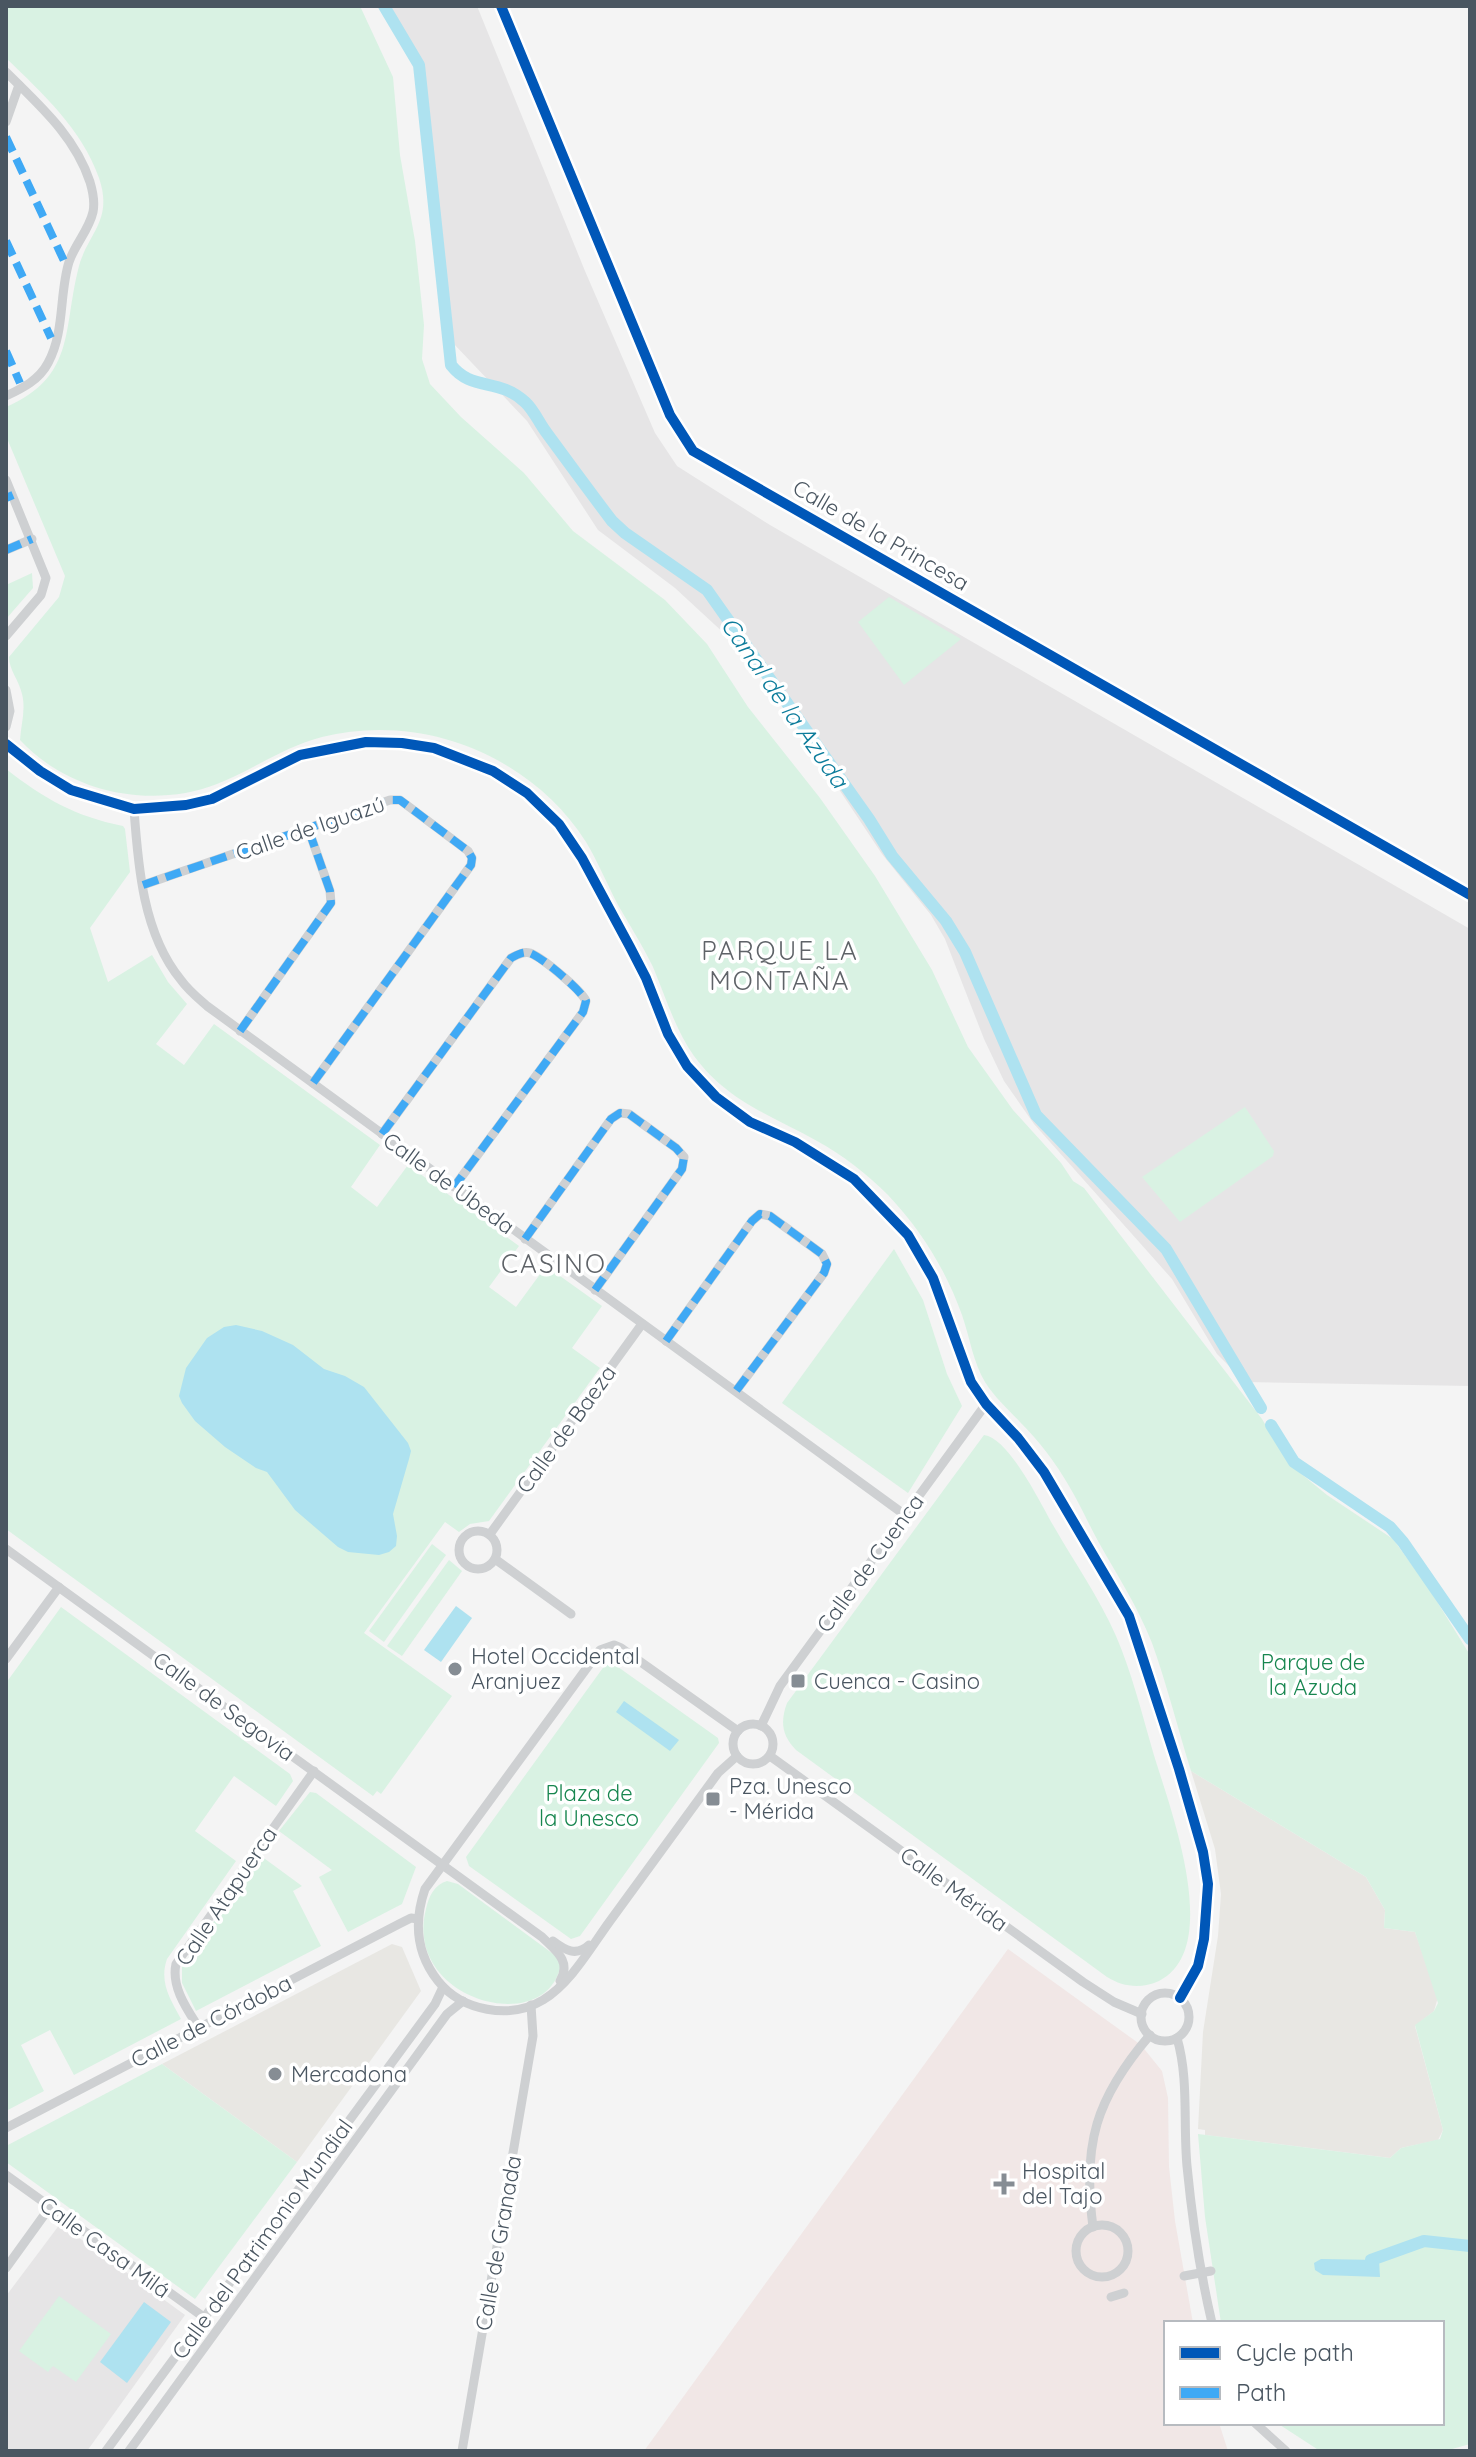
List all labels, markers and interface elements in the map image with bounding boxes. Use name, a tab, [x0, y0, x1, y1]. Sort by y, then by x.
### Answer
street label: Calle de la Princesa	[788, 473, 974, 597]
water label: Canal de la Azuda	[715, 611, 856, 794]
street label: Calle de Iguazú	[232, 789, 388, 867]
district label: PARQUE LA MONTAÑA	[701, 934, 859, 997]
street label: Calle de Úbeda	[378, 1126, 520, 1240]
district label: CASINO	[501, 1247, 607, 1280]
street label: Calle de Baeza	[510, 1359, 622, 1499]
street label: Calle de Cuenca	[810, 1488, 930, 1638]
place label: Hotel Occidental Aranjuez	[471, 1642, 640, 1695]
street label: Calle de Segovia	[148, 1645, 300, 1767]
park label: Parque de la Azuda	[1261, 1648, 1365, 1701]
marker: Hotel Occidental Aranjuez	[446, 1660, 464, 1678]
place label: Cuenca - Casino	[814, 1667, 980, 1695]
marker: Cuenca - Casino	[789, 1672, 807, 1690]
place label: Pza. Unesco - Mérida	[729, 1772, 852, 1825]
park label: Plaza de la Unesco	[539, 1779, 639, 1832]
marker: Pza. Unesco - Mérida	[704, 1790, 722, 1808]
street label: Calle Atapuerca	[169, 1821, 283, 1971]
street label: Calle Mérida	[895, 1840, 1013, 1938]
street label: Calle de Córdoba	[126, 1968, 296, 2074]
place label: Mercadona	[291, 2060, 407, 2088]
marker: Mercadona	[266, 2065, 284, 2083]
street label: Calle del Patrimonio Mundial	[166, 2114, 358, 2364]
street label: Calle de Granada	[469, 2153, 527, 2333]
place label: Hospital del Tajo	[1022, 2157, 1105, 2210]
marker: Hospital del Tajo	[993, 2173, 1015, 2195]
street label: Calle Casa Milá	[34, 2190, 176, 2304]
legend	[1164, 2321, 1444, 2425]
text: Cycle path	[1236, 2337, 1354, 2367]
text: Path	[1236, 2377, 1287, 2407]

